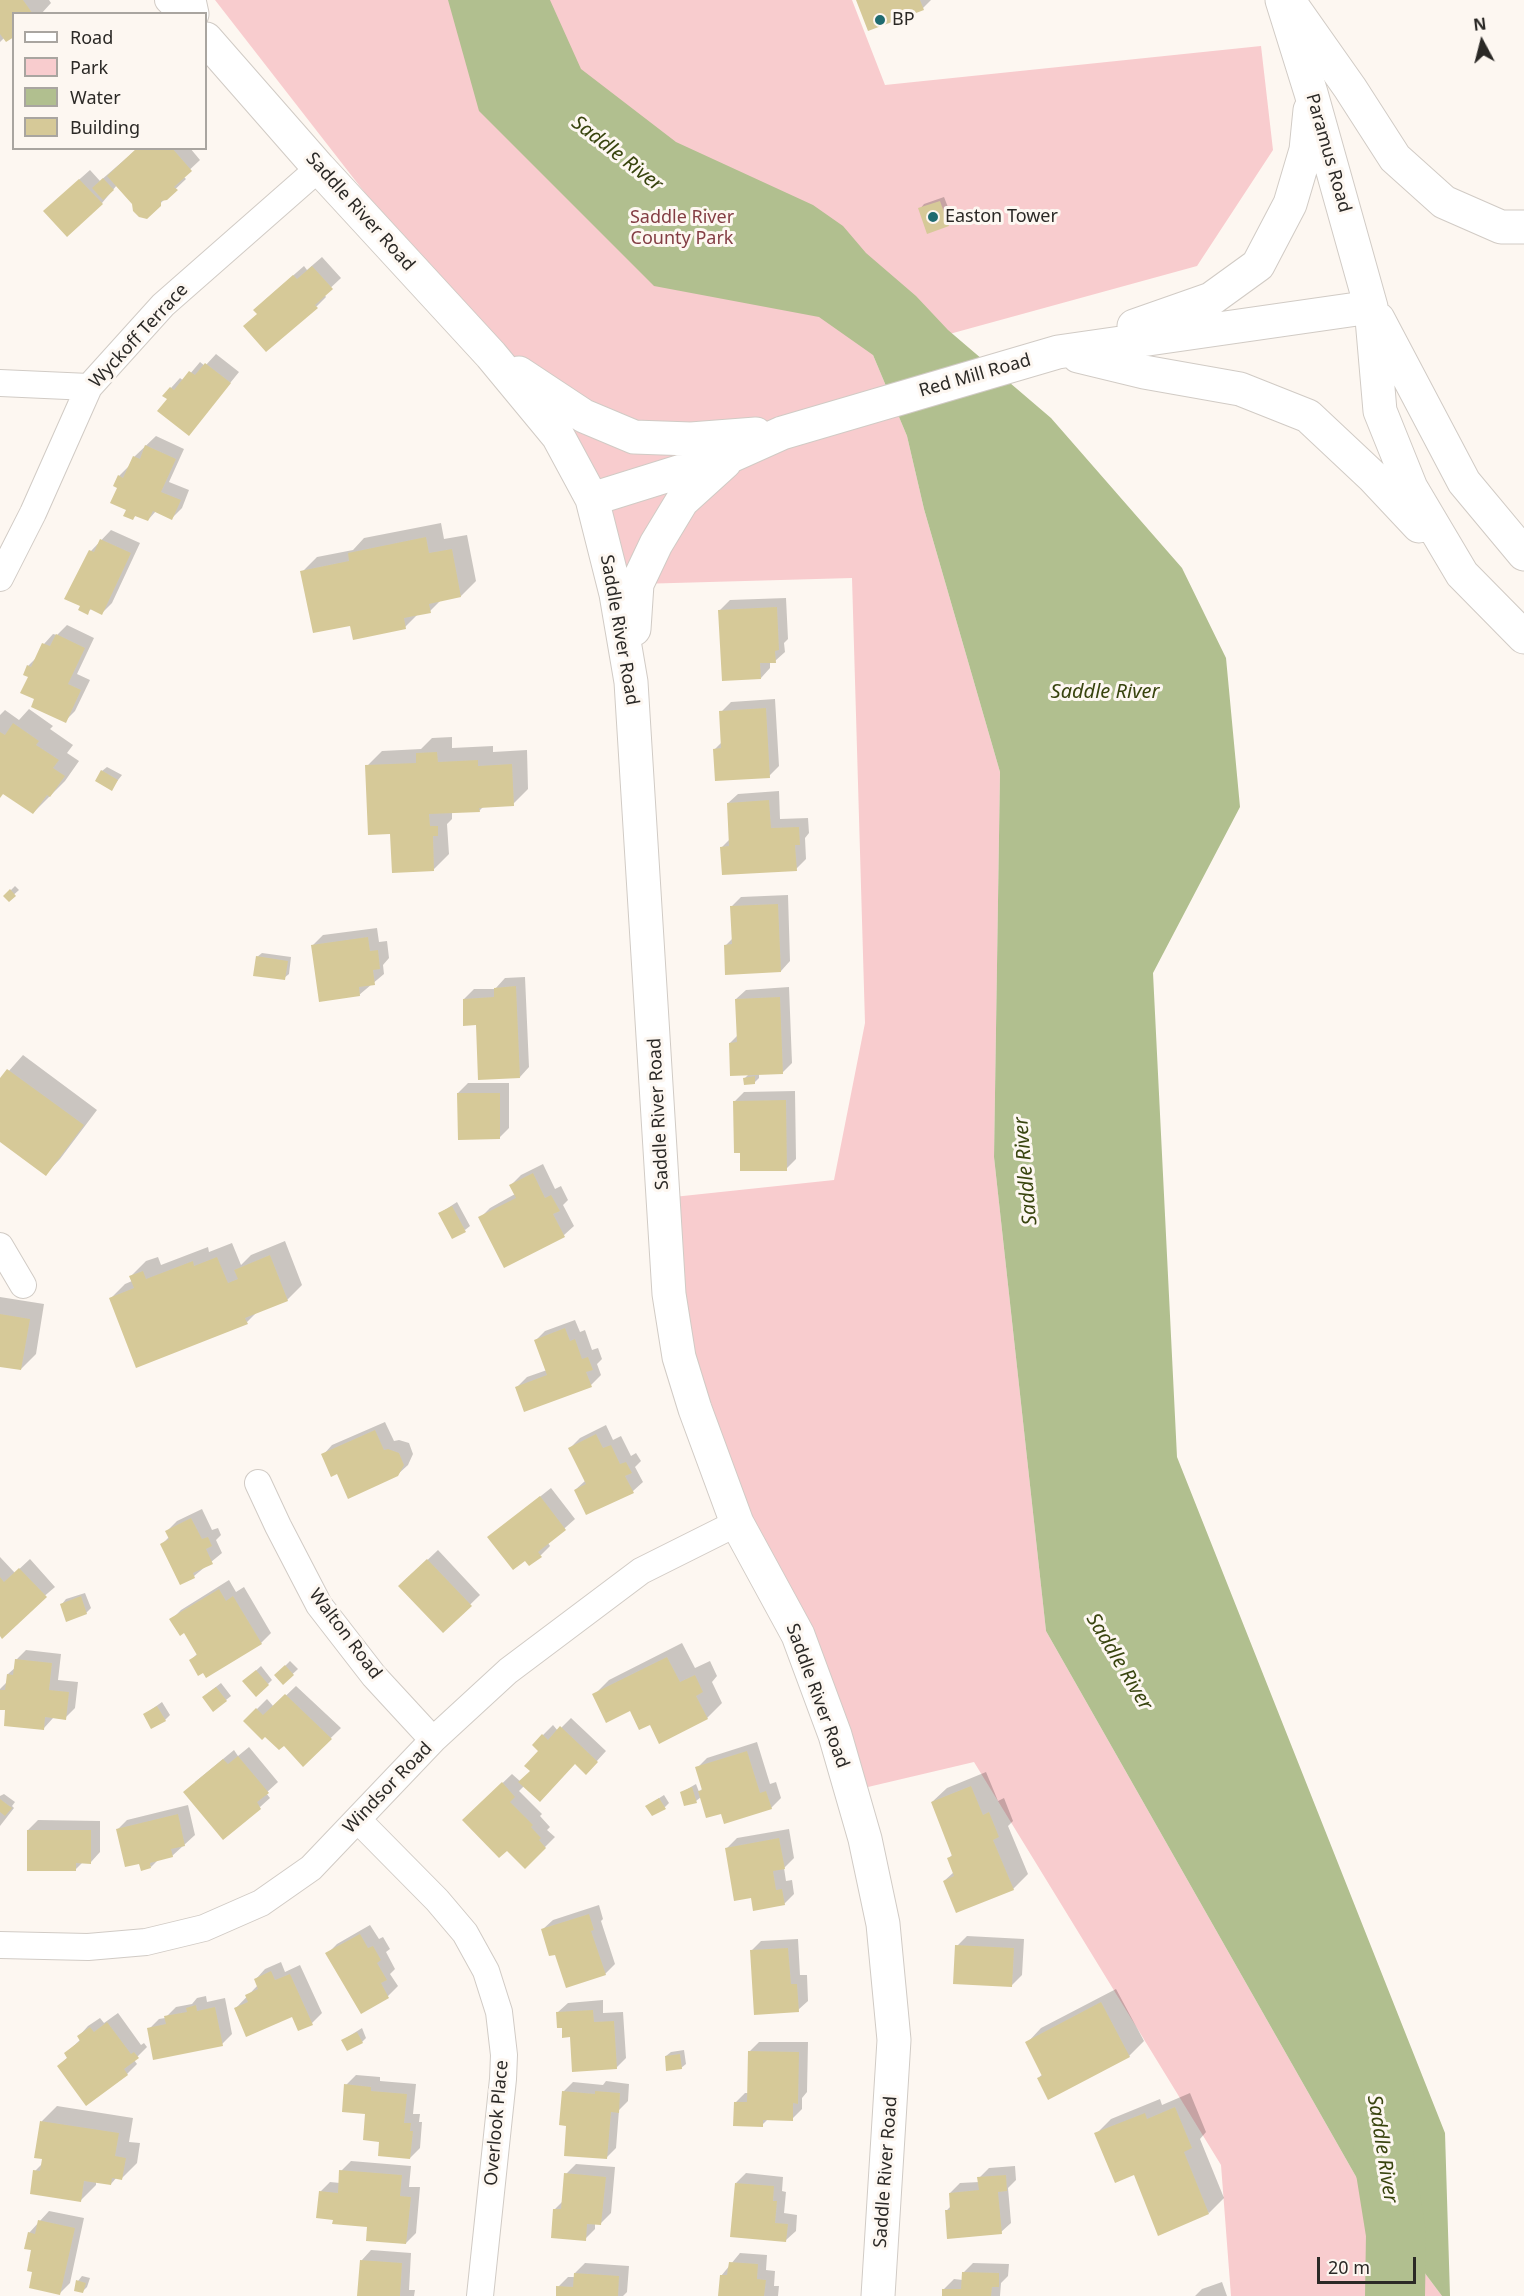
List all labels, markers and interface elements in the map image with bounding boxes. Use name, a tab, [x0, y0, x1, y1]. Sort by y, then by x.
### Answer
place label: BP	[892, 9, 915, 31]
legend	[12, 12, 207, 150]
north arrow	[1452, 12, 1512, 72]
text: N	[1472, 12, 1488, 36]
marker: BP	[873, 13, 887, 27]
text: Road	[70, 25, 113, 49]
text: Park	[70, 55, 108, 79]
text: Water	[70, 85, 121, 109]
street label: Paramus Road	[1301, 91, 1355, 215]
water label: Saddle River	[567, 111, 667, 197]
text: Building	[70, 115, 140, 139]
street label: Saddle River Road	[301, 148, 419, 276]
place label: Easton Tower	[945, 206, 1058, 228]
park label: Saddle River County Park	[630, 207, 734, 250]
marker: Easton Tower	[926, 210, 940, 224]
street label: Wyckoff Terrace	[85, 279, 193, 393]
street label: Red Mill Road	[917, 350, 1033, 402]
street label: Saddle River Road	[595, 553, 643, 707]
water label: Saddle River	[1051, 680, 1159, 704]
street label: Saddle River Road	[644, 1037, 674, 1191]
water label: Saddle River	[1009, 1116, 1043, 1226]
street label: Walton Road	[304, 1585, 386, 1683]
water label: Saddle River	[1081, 1609, 1157, 1715]
street label: Saddle River Road	[781, 1621, 853, 1771]
street label: Windsor Road	[339, 1738, 437, 1838]
street label: Overlook Place	[481, 2059, 513, 2187]
water label: Saddle River	[1362, 2093, 1402, 2205]
street label: Saddle River Road	[870, 2095, 902, 2249]
scale bar	[1320, 2245, 1419, 2283]
text: 20 m	[1328, 2255, 1370, 2279]

